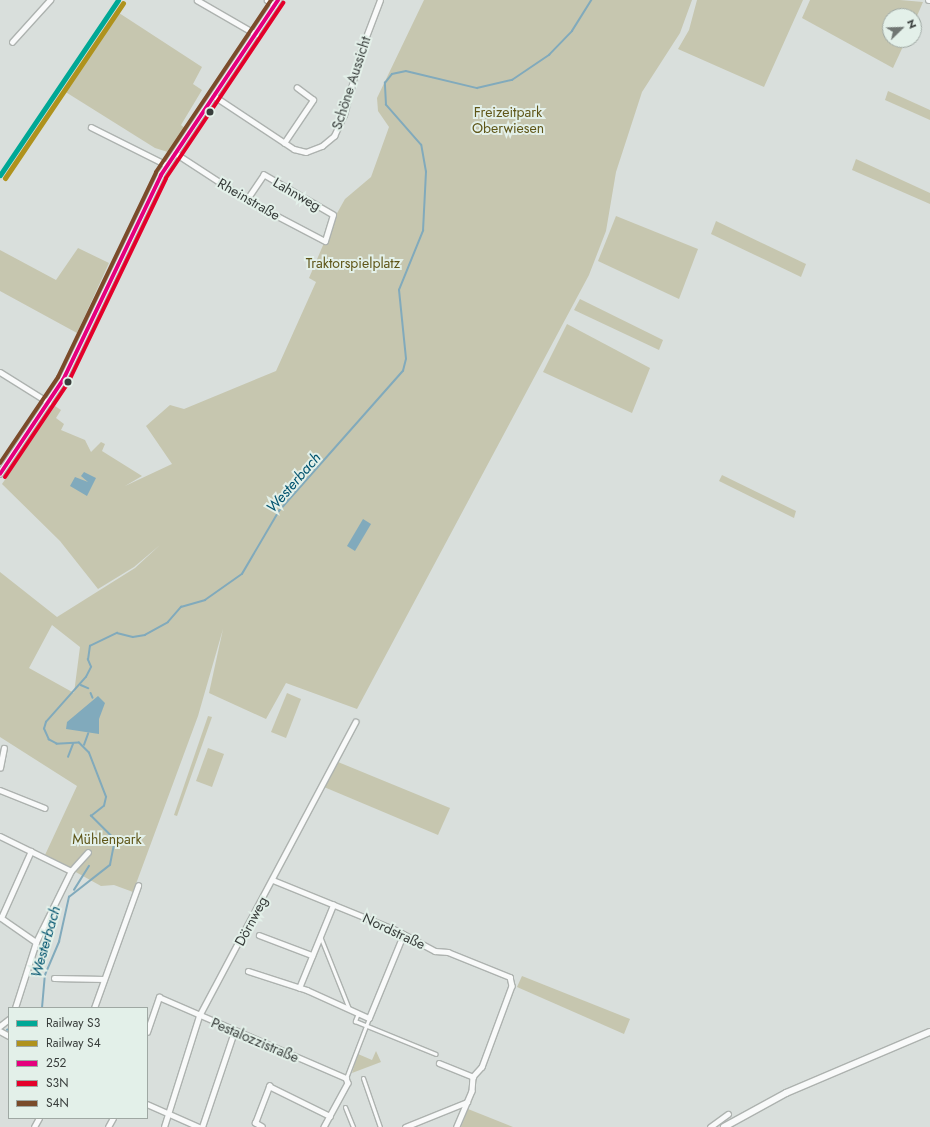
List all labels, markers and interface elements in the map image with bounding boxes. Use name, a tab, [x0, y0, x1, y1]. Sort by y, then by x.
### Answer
north arrow	[882, 8, 922, 48]
text: N	[903, 17, 921, 31]
street label: Schöne Aussicht	[328, 34, 374, 132]
park label: Freizeitpark Oberwiesen	[472, 104, 544, 136]
unlabelled marker	[205, 107, 215, 117]
street label: Rheinstraße	[215, 174, 283, 224]
street label: Lahnweg	[270, 174, 324, 214]
park label: Traktorspielplatz	[306, 255, 400, 271]
unlabelled marker	[63, 377, 73, 387]
water label: Westerbach	[263, 449, 325, 517]
park label: Mühlenpark	[72, 831, 142, 847]
street label: Dörnweg	[231, 893, 271, 949]
water label: Westerbach	[27, 904, 65, 980]
street label: Nordstraße	[360, 909, 428, 953]
legend	[8, 1007, 148, 1119]
text: Railway S3	[46, 1014, 100, 1032]
street label: Pestalozzistraße	[209, 1014, 301, 1066]
text: Railway S4	[46, 1034, 101, 1052]
text: 252	[46, 1054, 66, 1072]
text: S3N	[46, 1074, 68, 1092]
text: S4N	[46, 1094, 69, 1112]

